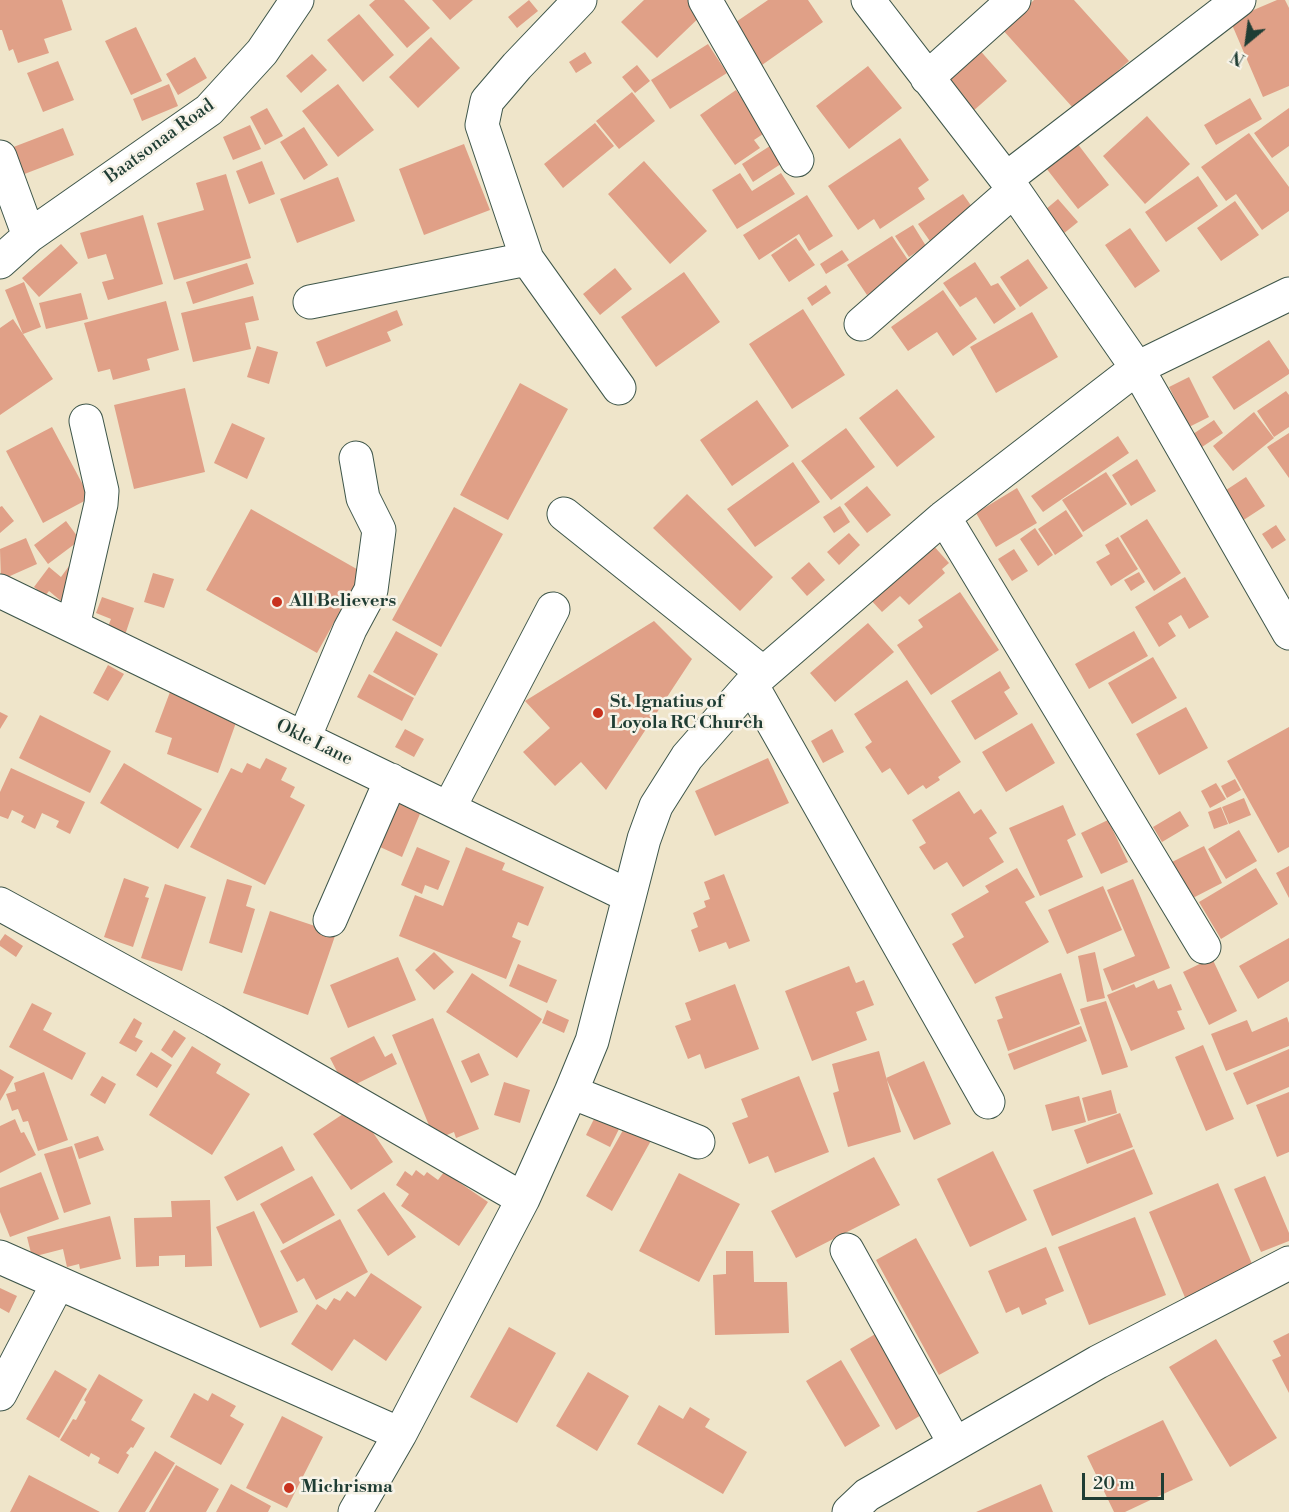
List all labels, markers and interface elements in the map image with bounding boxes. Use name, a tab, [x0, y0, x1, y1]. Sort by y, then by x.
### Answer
north arrow	[1217, 12, 1277, 72]
text: N	[1228, 46, 1249, 70]
street label: Baatsonaa Road	[101, 95, 219, 189]
place label: All Believers	[289, 591, 396, 613]
marker: All Believers	[270, 595, 284, 609]
place label: St. Ignatius of Loyola RC Church	[610, 692, 763, 734]
marker: St. Ignatius of Loyola RC Church	[591, 706, 605, 720]
street label: Okle Lane	[272, 715, 356, 771]
scale bar	[1085, 1461, 1168, 1499]
text: 20 m	[1093, 1472, 1135, 1495]
place label: Michrisma	[301, 1477, 393, 1499]
marker: Michrisma	[282, 1481, 296, 1495]

